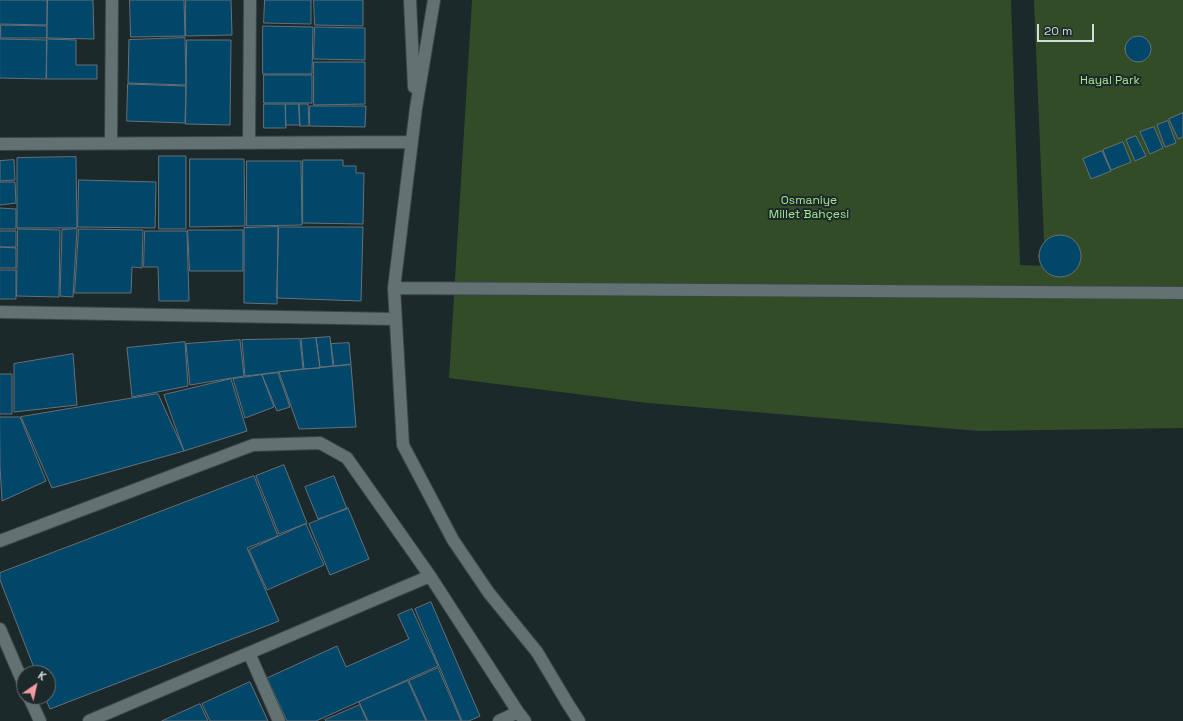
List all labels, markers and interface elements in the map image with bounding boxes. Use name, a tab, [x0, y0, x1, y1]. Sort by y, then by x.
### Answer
scale bar	[1039, 16, 1096, 42]
text: 20 m	[1044, 23, 1072, 39]
park label: Hayal Park	[1080, 74, 1140, 88]
park label: Osmaniye Millet Bahçesi	[769, 194, 849, 222]
north arrow	[16, 665, 56, 705]
text: K	[35, 668, 49, 684]

